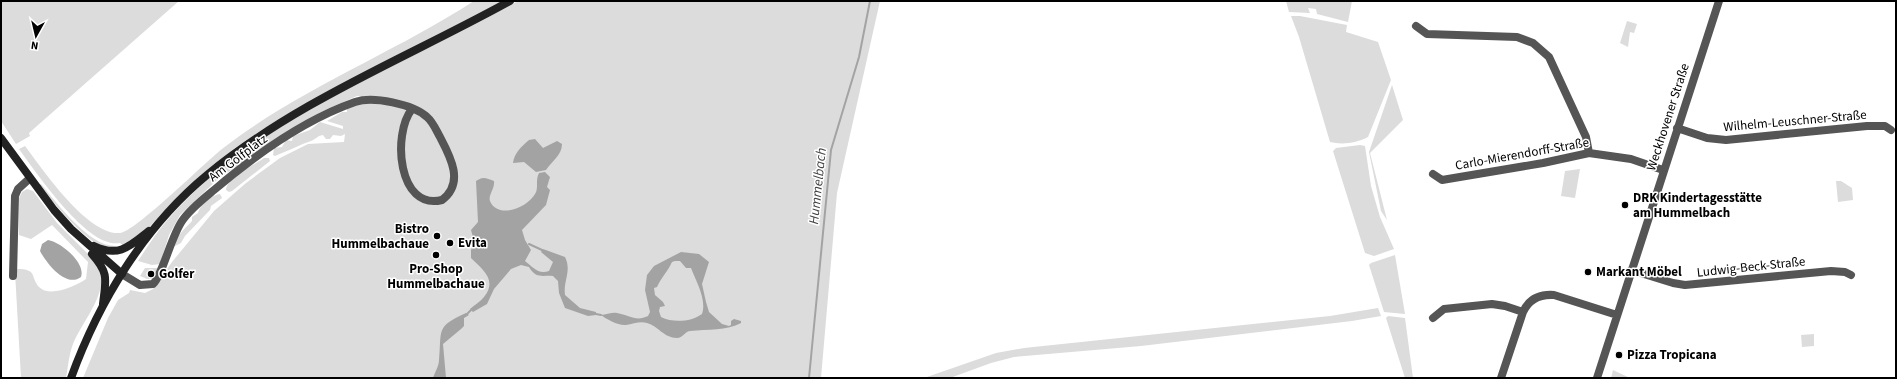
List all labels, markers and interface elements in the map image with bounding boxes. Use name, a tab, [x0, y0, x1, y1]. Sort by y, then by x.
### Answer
north arrow	[16, 16, 56, 56]
text: N	[30, 37, 39, 53]
street label: Weckhovener Straße	[1642, 61, 1694, 173]
street label: Wilhelm-Leuschner-Straße	[1723, 106, 1867, 136]
street label: Am Golfplatz	[205, 130, 272, 186]
street label: Carlo-Mierendorff-Straße	[1454, 133, 1590, 175]
water label: Hummelbach	[804, 147, 832, 225]
place label: DRK Kindertagesstätte am Hummelbach	[1633, 189, 1762, 222]
marker: DRK Kindertagesstätte am Hummelbach	[1620, 200, 1630, 210]
place label: Bistro Hummelbachaue	[331, 220, 429, 253]
marker: Bistro Hummelbachaue	[432, 231, 442, 241]
place label: Evita	[458, 234, 487, 252]
marker: Evita	[445, 238, 455, 248]
marker: Pro-Shop Hummelbachaue	[431, 250, 441, 260]
street label: Ludwig-Beck-Straße	[1696, 252, 1806, 282]
place label: Pro-Shop Hummelbachaue	[387, 260, 485, 293]
place label: Markant Möbel	[1596, 263, 1682, 281]
place label: Golfer	[159, 265, 195, 283]
marker: Markant Möbel	[1583, 267, 1593, 277]
marker: Golfer	[146, 269, 156, 279]
place label: Pizza Tropicana	[1627, 346, 1717, 364]
marker: Pizza Tropicana	[1614, 350, 1624, 360]

